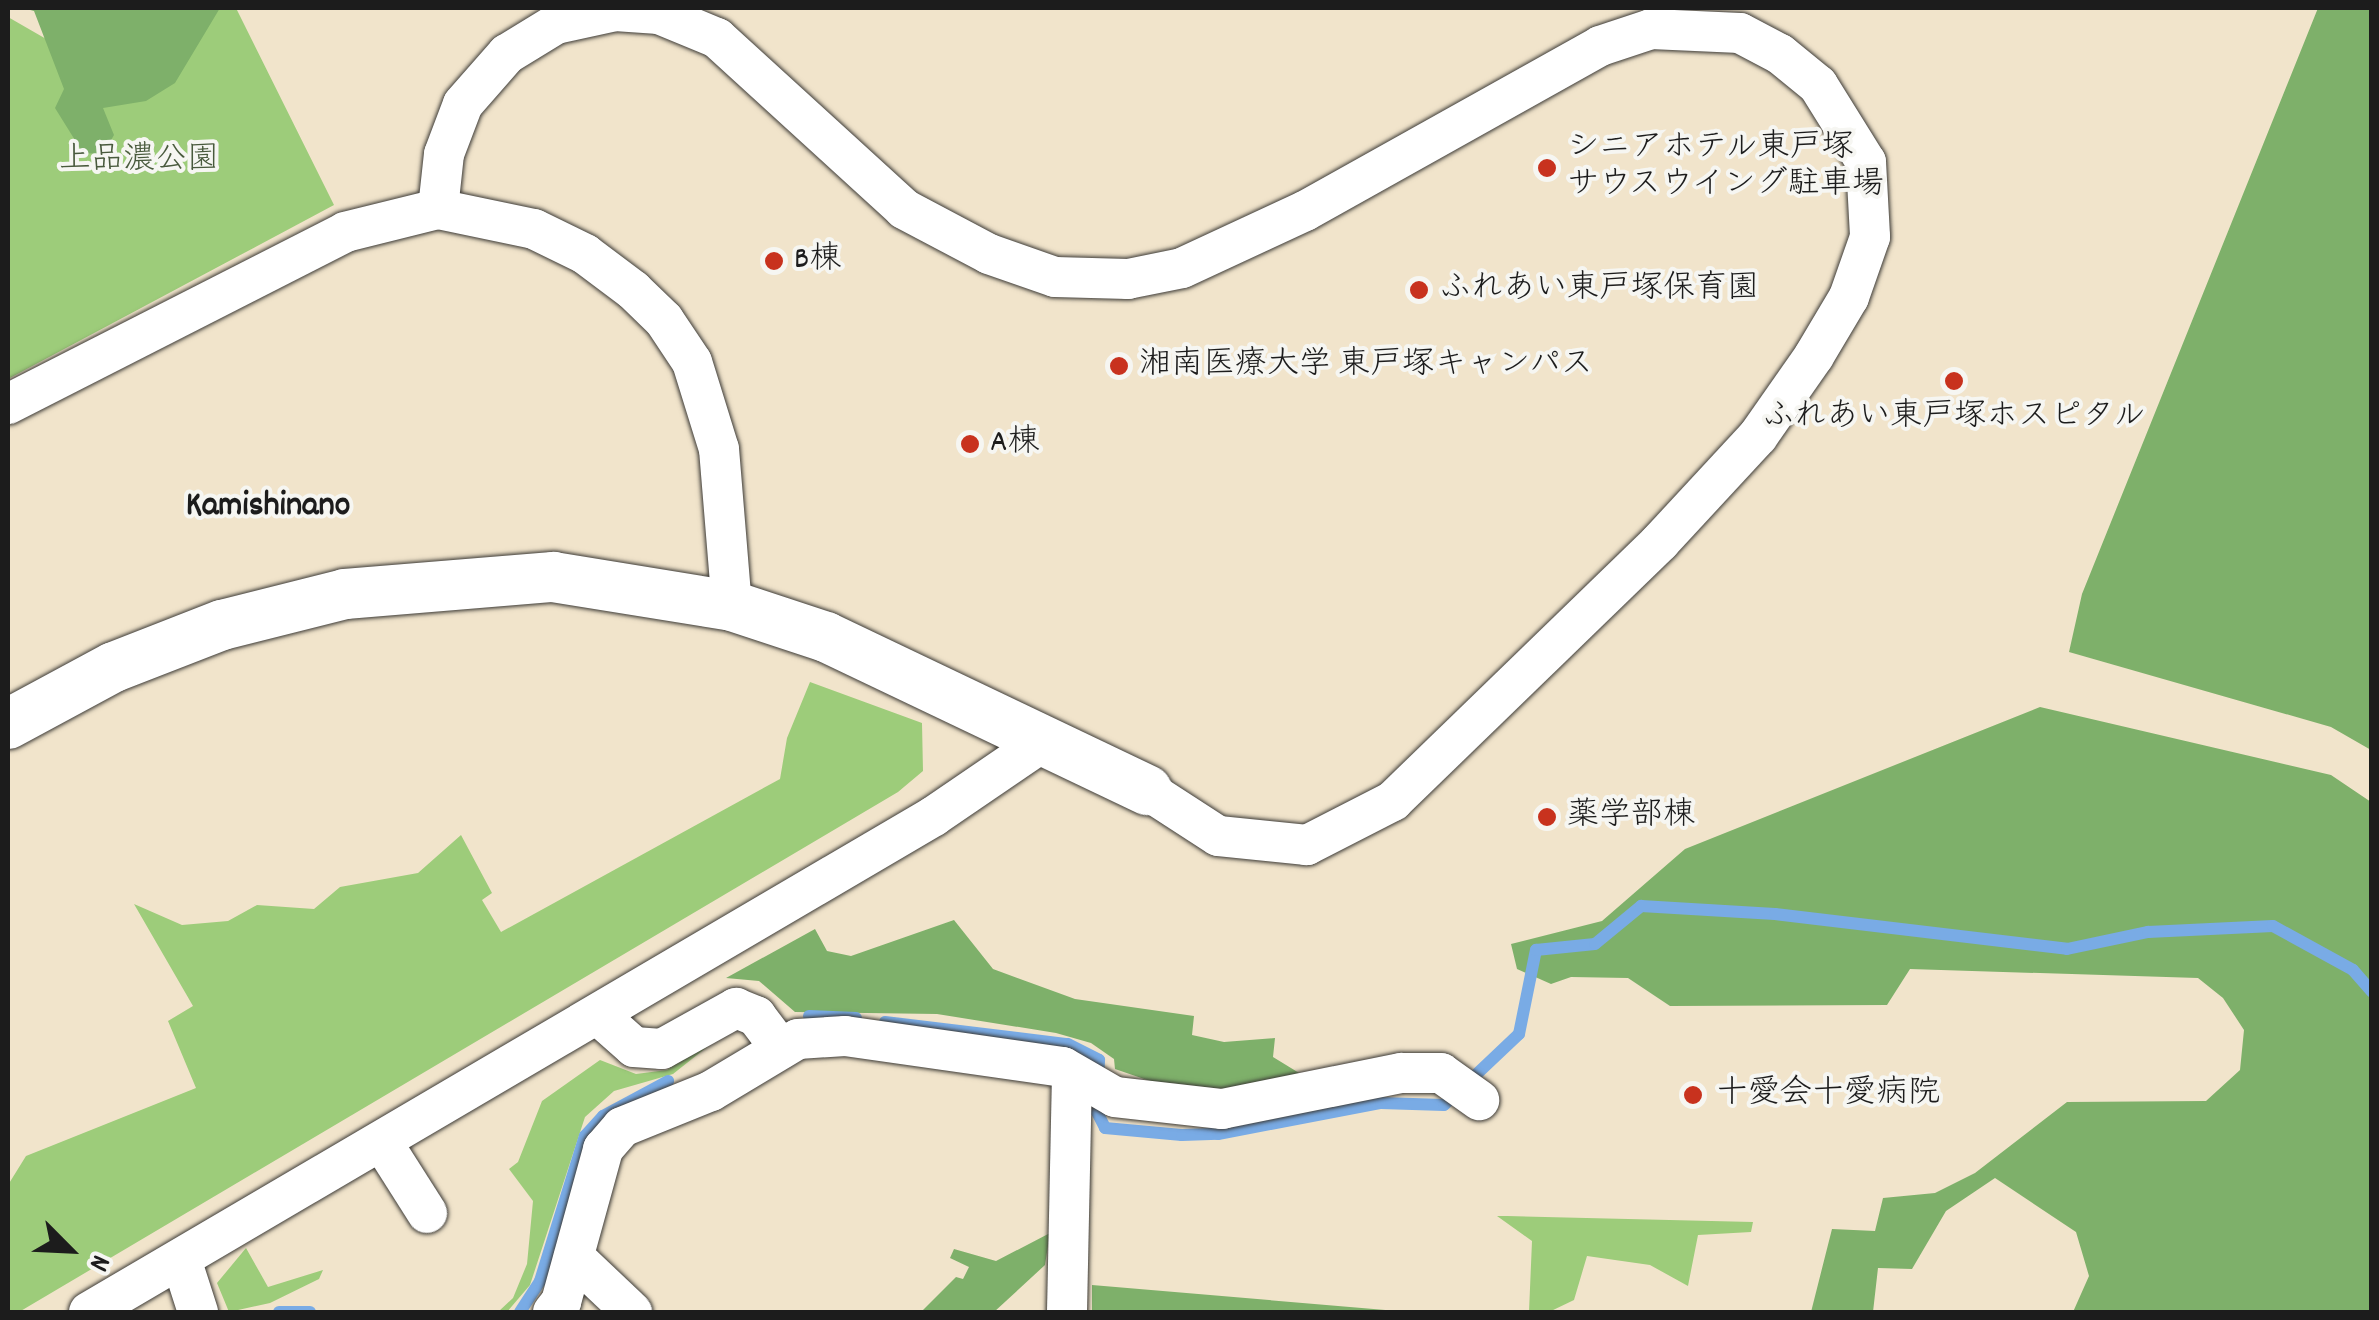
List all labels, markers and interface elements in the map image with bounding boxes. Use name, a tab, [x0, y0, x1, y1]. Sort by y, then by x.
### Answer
place label: シニアホテル東戸塚 サウスウイング駐車場	[1567, 131, 1887, 206]
park label: 上品濃公園	[59, 142, 219, 180]
marker: シニアホテル東戸塚 サウスウイング駐車場	[1536, 157, 1558, 179]
place label: B棟	[794, 242, 841, 280]
marker: B棟	[763, 250, 785, 272]
place label: ふれあい東戸塚保育園	[1439, 271, 1759, 309]
marker: ふれあい東戸塚保育園	[1408, 279, 1430, 301]
place label: 湘南医療大学 東戸塚キャンパス	[1139, 347, 1594, 385]
marker: 湘南医療大学 東戸塚キャンパス	[1108, 355, 1130, 377]
marker: ふれあい東戸塚ホスピタル	[1941, 368, 1967, 394]
place label: ふれあい東戸塚ホスピタル	[1762, 399, 2146, 437]
place label: A棟	[990, 425, 1039, 463]
marker: A棟	[959, 433, 981, 455]
district label: Kamishinano	[186, 486, 350, 528]
place label: 薬学部棟	[1567, 798, 1695, 836]
marker: 薬学部棟	[1536, 806, 1558, 828]
place label: 十愛会十愛病院	[1716, 1076, 1940, 1114]
marker: 十愛会十愛病院	[1680, 1082, 1706, 1108]
north arrow	[20, 1200, 120, 1300]
text: N	[76, 1248, 118, 1277]

